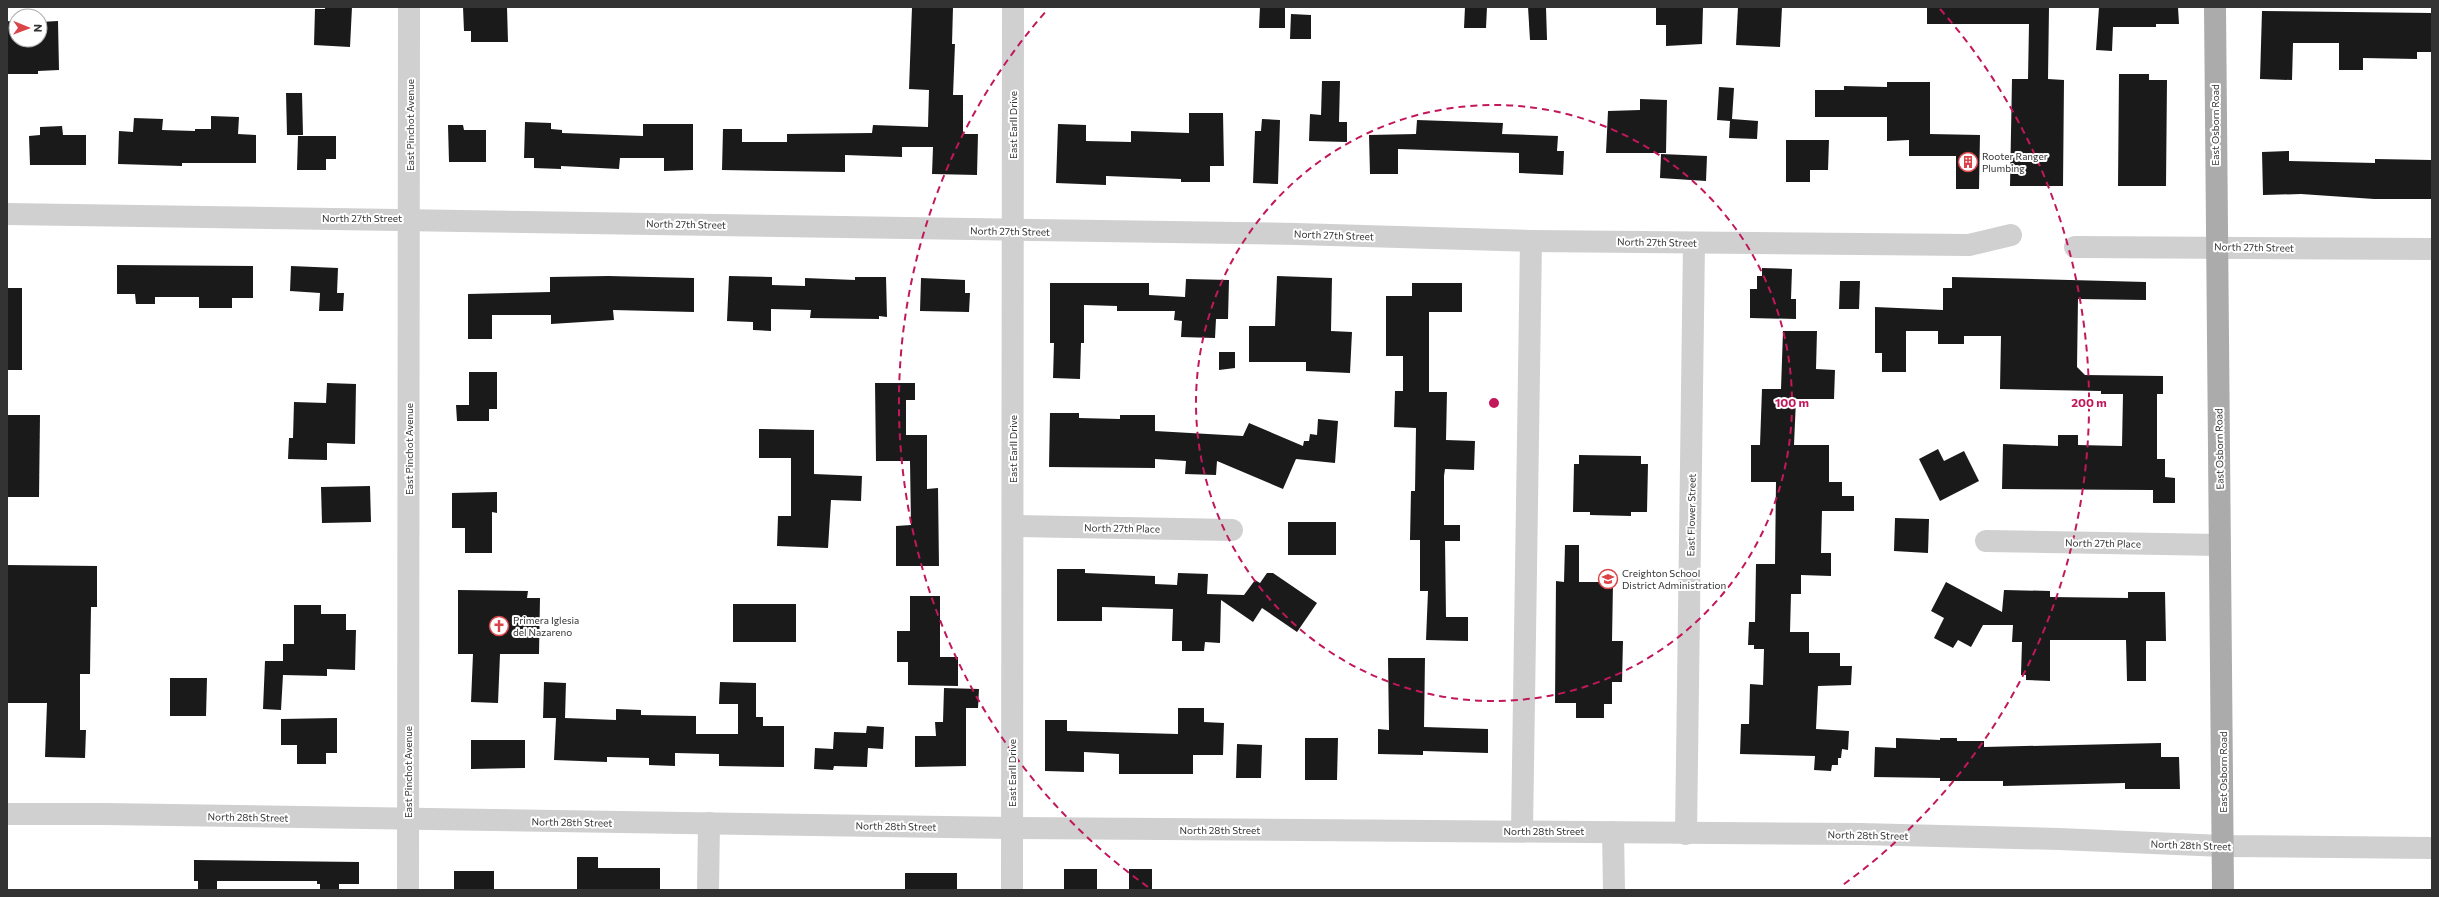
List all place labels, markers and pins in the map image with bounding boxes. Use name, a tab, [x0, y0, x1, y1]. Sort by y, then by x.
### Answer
place label: Rooter Ranger Plumbing	[1982, 150, 2048, 174]
building icon: Rooter Ranger Plumbing	[1957, 151, 1979, 173]
centre of rings	[1487, 396, 1501, 410]
place label: Creighton School District Administration	[1622, 567, 1726, 591]
school or university icon: Creighton School District Administration	[1597, 568, 1619, 590]
place label: Primera Iglesia del Nazareno	[513, 614, 579, 638]
church icon: Primera Iglesia del Nazareno	[488, 615, 510, 637]

